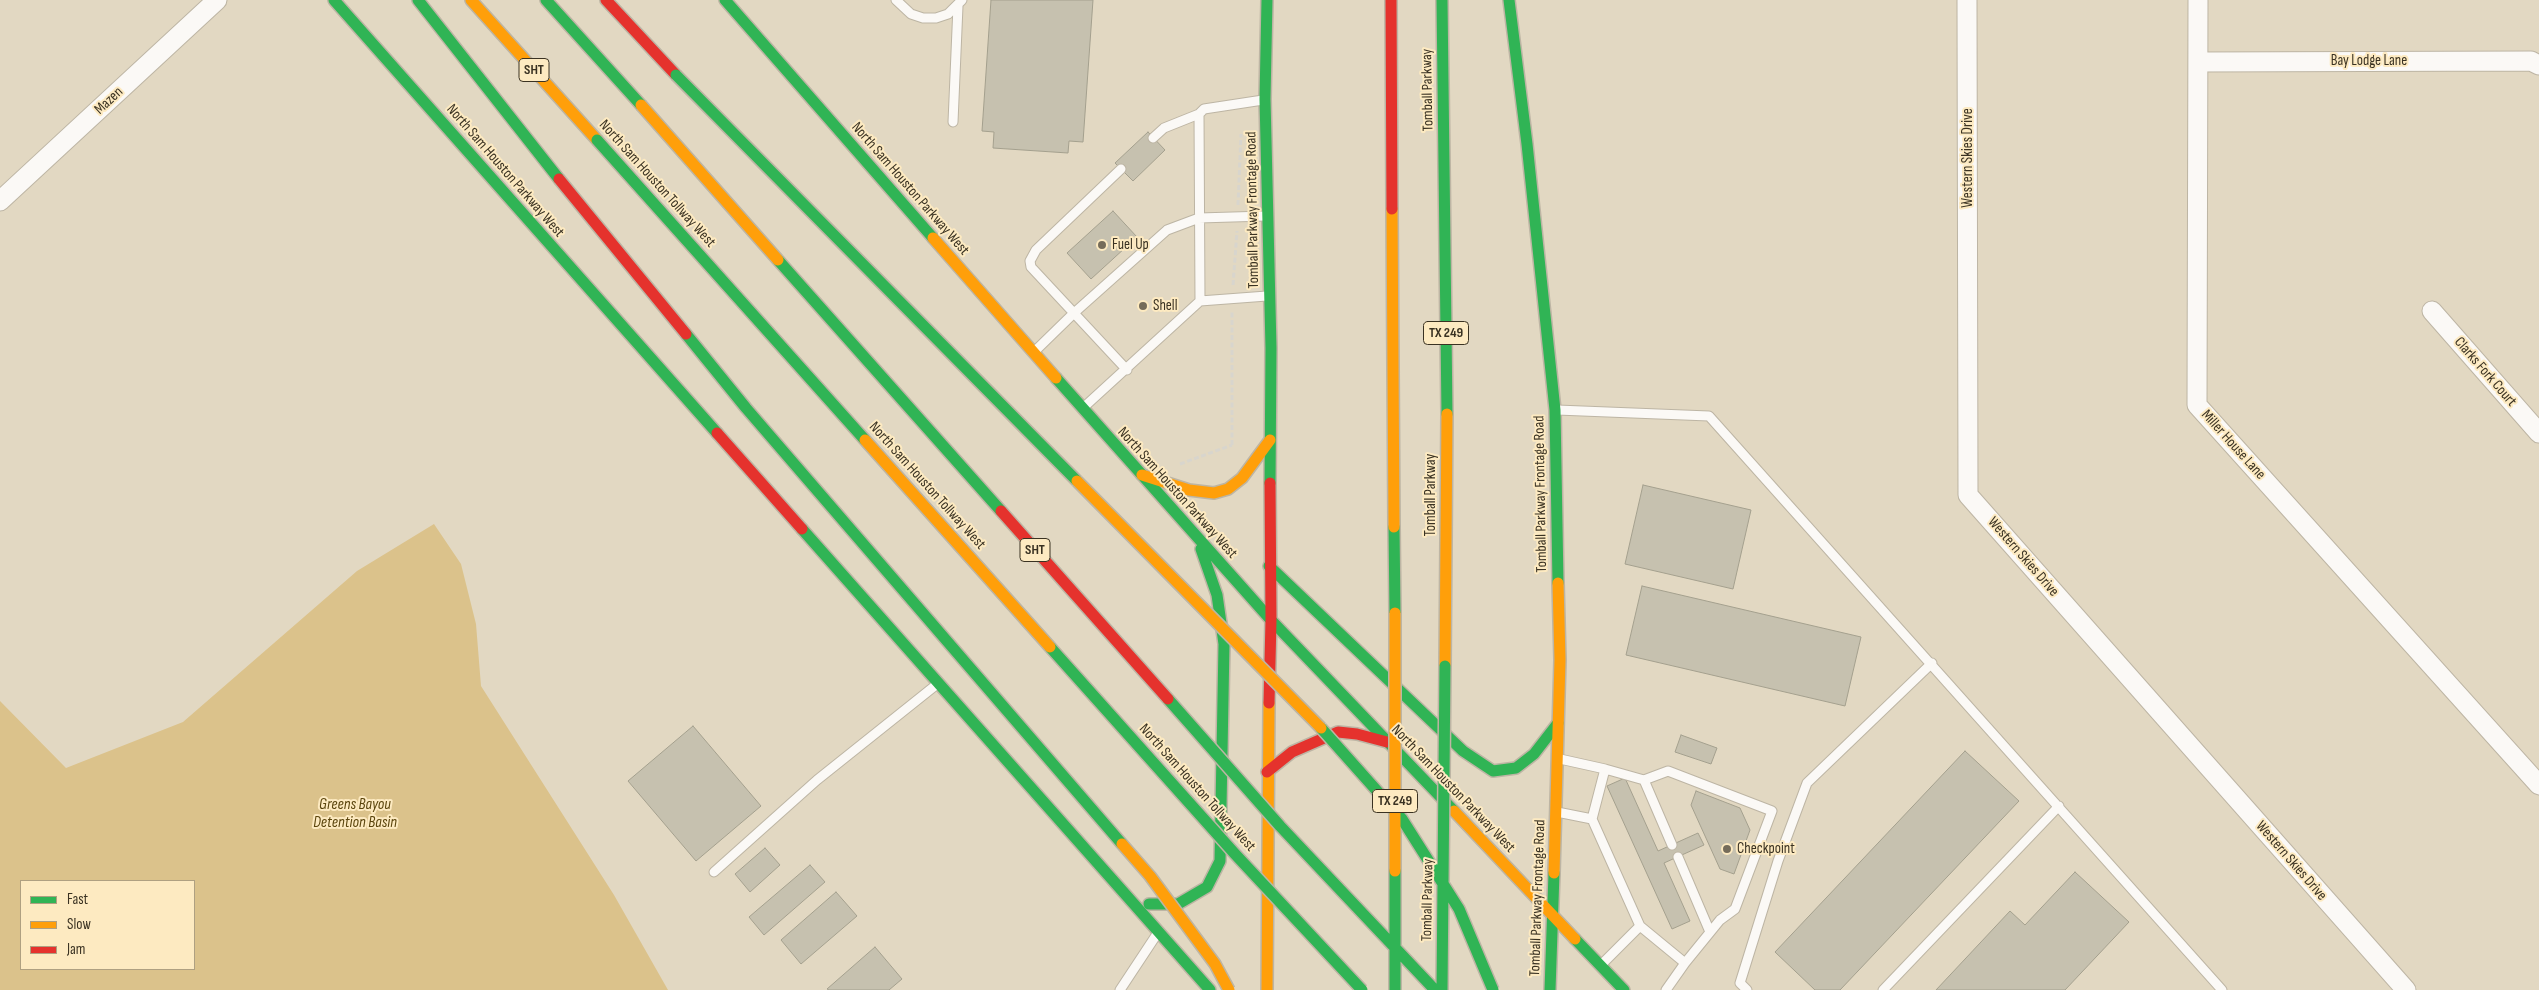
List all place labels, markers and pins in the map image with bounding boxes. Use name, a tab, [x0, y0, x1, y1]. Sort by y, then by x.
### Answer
place label: Fuel Up	[1112, 236, 1149, 254]
marker: Fuel Up	[1096, 239, 1108, 251]
place label: Shell	[1153, 297, 1177, 315]
marker: Shell	[1137, 300, 1149, 312]
place label: Checkpoint	[1737, 840, 1795, 858]
marker: Checkpoint	[1721, 843, 1733, 855]

